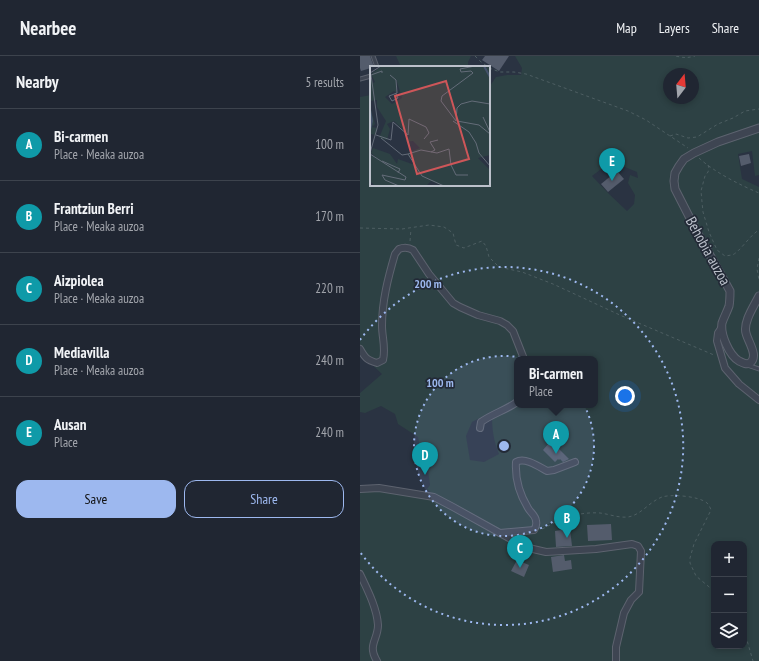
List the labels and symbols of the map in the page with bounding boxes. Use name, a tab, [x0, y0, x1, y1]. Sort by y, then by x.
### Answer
inset map	[370, 66, 490, 186]
north arrow	[663, 68, 699, 104]
pin: E	[599, 148, 625, 181]
street label: Behobia auzoa	[682, 213, 735, 288]
text: 200 m	[414, 276, 442, 291]
text: 100 m	[426, 375, 454, 390]
your location	[615, 386, 635, 406]
pin: A	[543, 421, 569, 454]
centre of rings	[497, 439, 511, 453]
pin: D	[412, 442, 438, 475]
pin: B	[554, 505, 580, 538]
pin: C	[507, 535, 533, 568]

